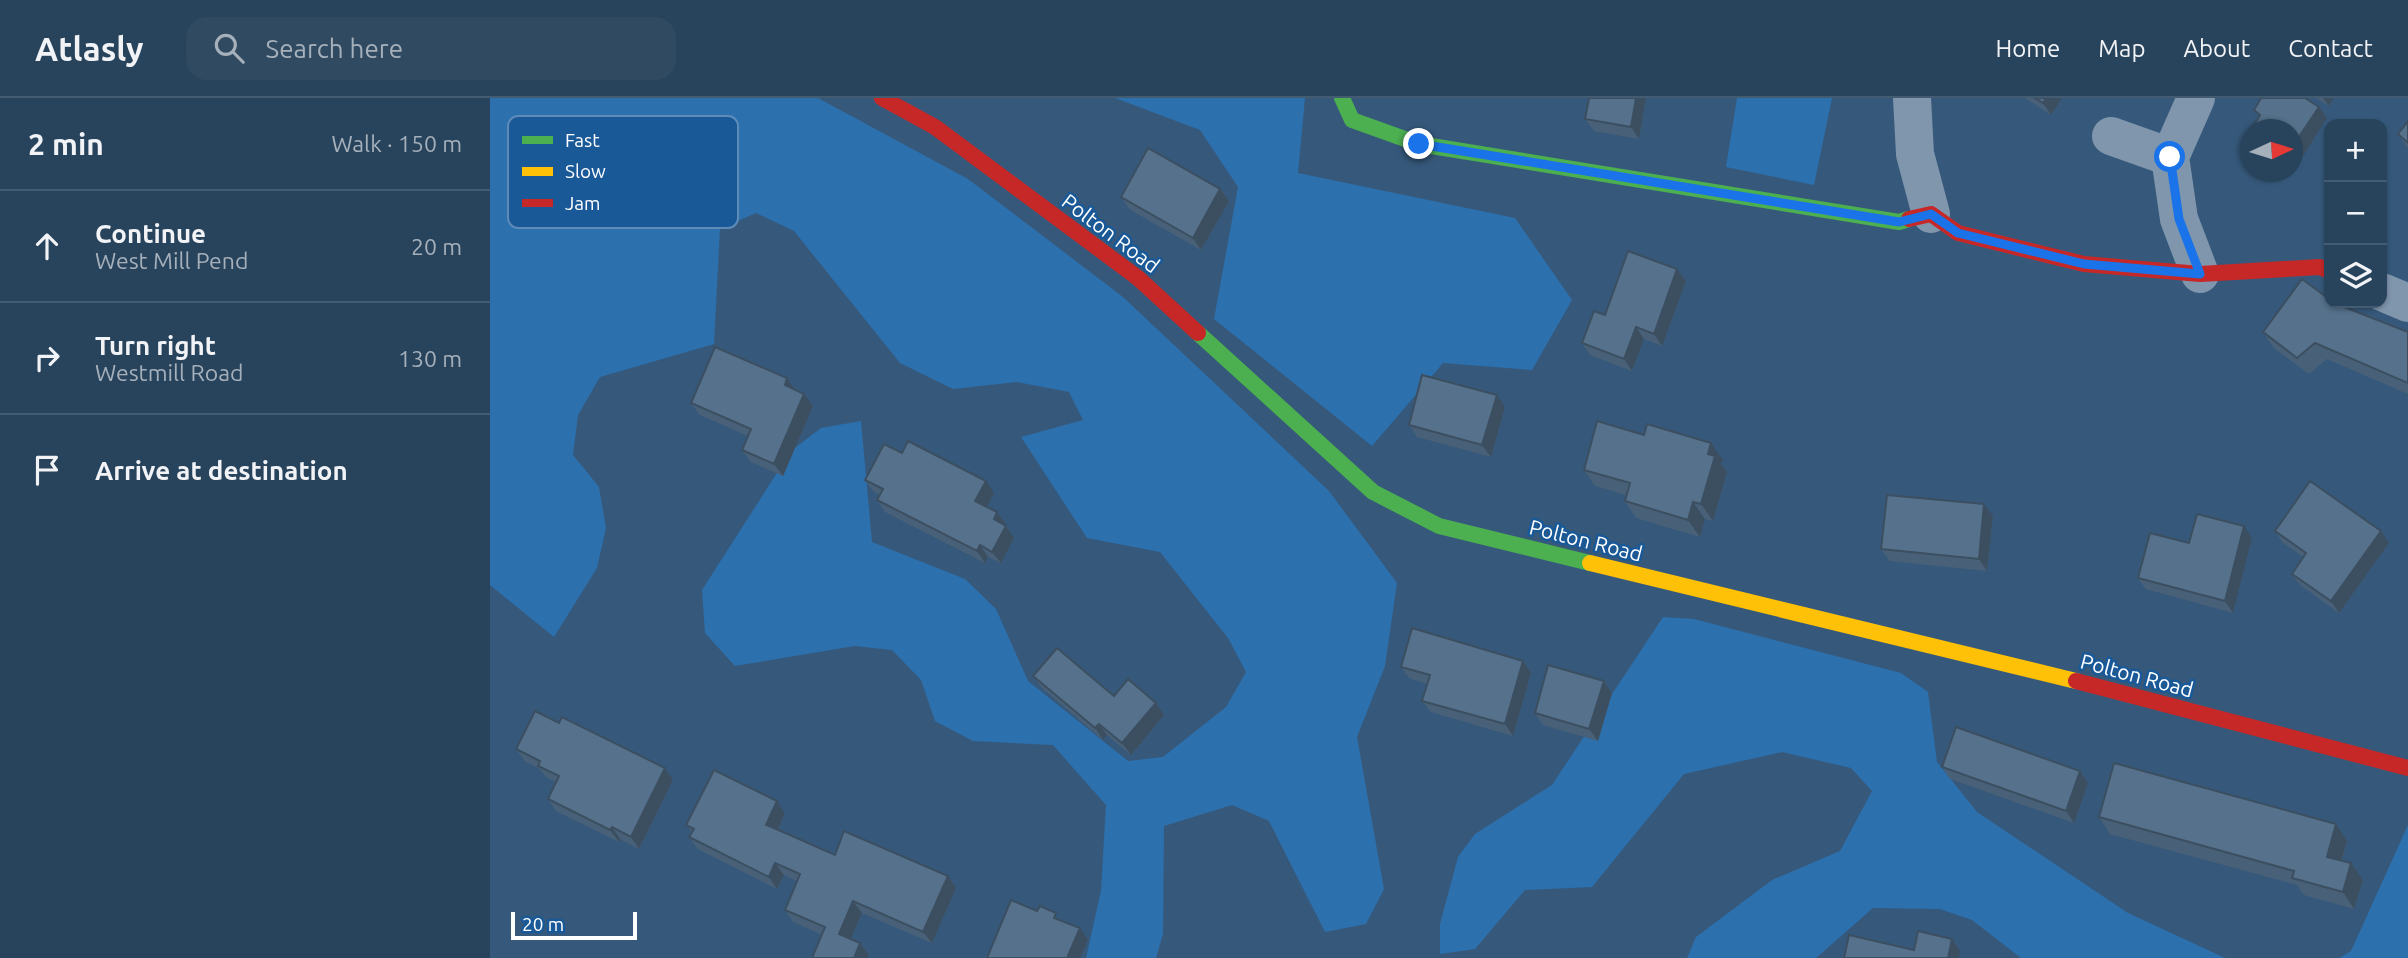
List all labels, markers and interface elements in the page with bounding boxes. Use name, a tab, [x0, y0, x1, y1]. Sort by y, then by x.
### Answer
search box	[186, 17, 676, 80]
icon: search	[210, 29, 248, 67]
text: Atlasly	[35, 30, 144, 67]
text: Search here	[266, 34, 403, 63]
text: Home	[1995, 35, 2060, 62]
text: Map	[2098, 35, 2145, 62]
text: About	[2183, 35, 2250, 62]
text: Contact	[2288, 35, 2373, 62]
legend	[508, 116, 738, 228]
north arrow	[2240, 119, 2303, 182]
map controls	[2324, 119, 2387, 308]
button: +	[2324, 119, 2387, 182]
text: 2 min	[28, 127, 104, 161]
route end	[1403, 128, 1434, 159]
text: Fast	[565, 129, 600, 151]
text: Walk · 150 m	[331, 131, 462, 156]
route start	[2154, 141, 2185, 172]
text: Slow	[565, 160, 606, 182]
button: −	[2324, 182, 2387, 245]
street label: Polton Road	[1058, 189, 1164, 277]
text: Jam	[565, 192, 601, 214]
text: Continue	[95, 219, 206, 248]
icon: ahead	[28, 227, 66, 265]
text: 20 m	[411, 234, 462, 259]
button: layers	[2324, 245, 2387, 308]
text: West Mill Pend	[95, 248, 248, 273]
text: Turn right	[95, 331, 216, 360]
icon: right	[28, 339, 66, 377]
text: 130 m	[398, 346, 462, 371]
text: Westmill Road	[95, 360, 243, 385]
icon: arrive	[28, 451, 66, 489]
text: Arrive at destination	[95, 456, 348, 485]
street label: Polton Road	[1527, 514, 1645, 566]
street label: Polton Road	[2078, 648, 2196, 702]
scale bar	[511, 909, 637, 941]
text: 20 m	[522, 913, 564, 935]

